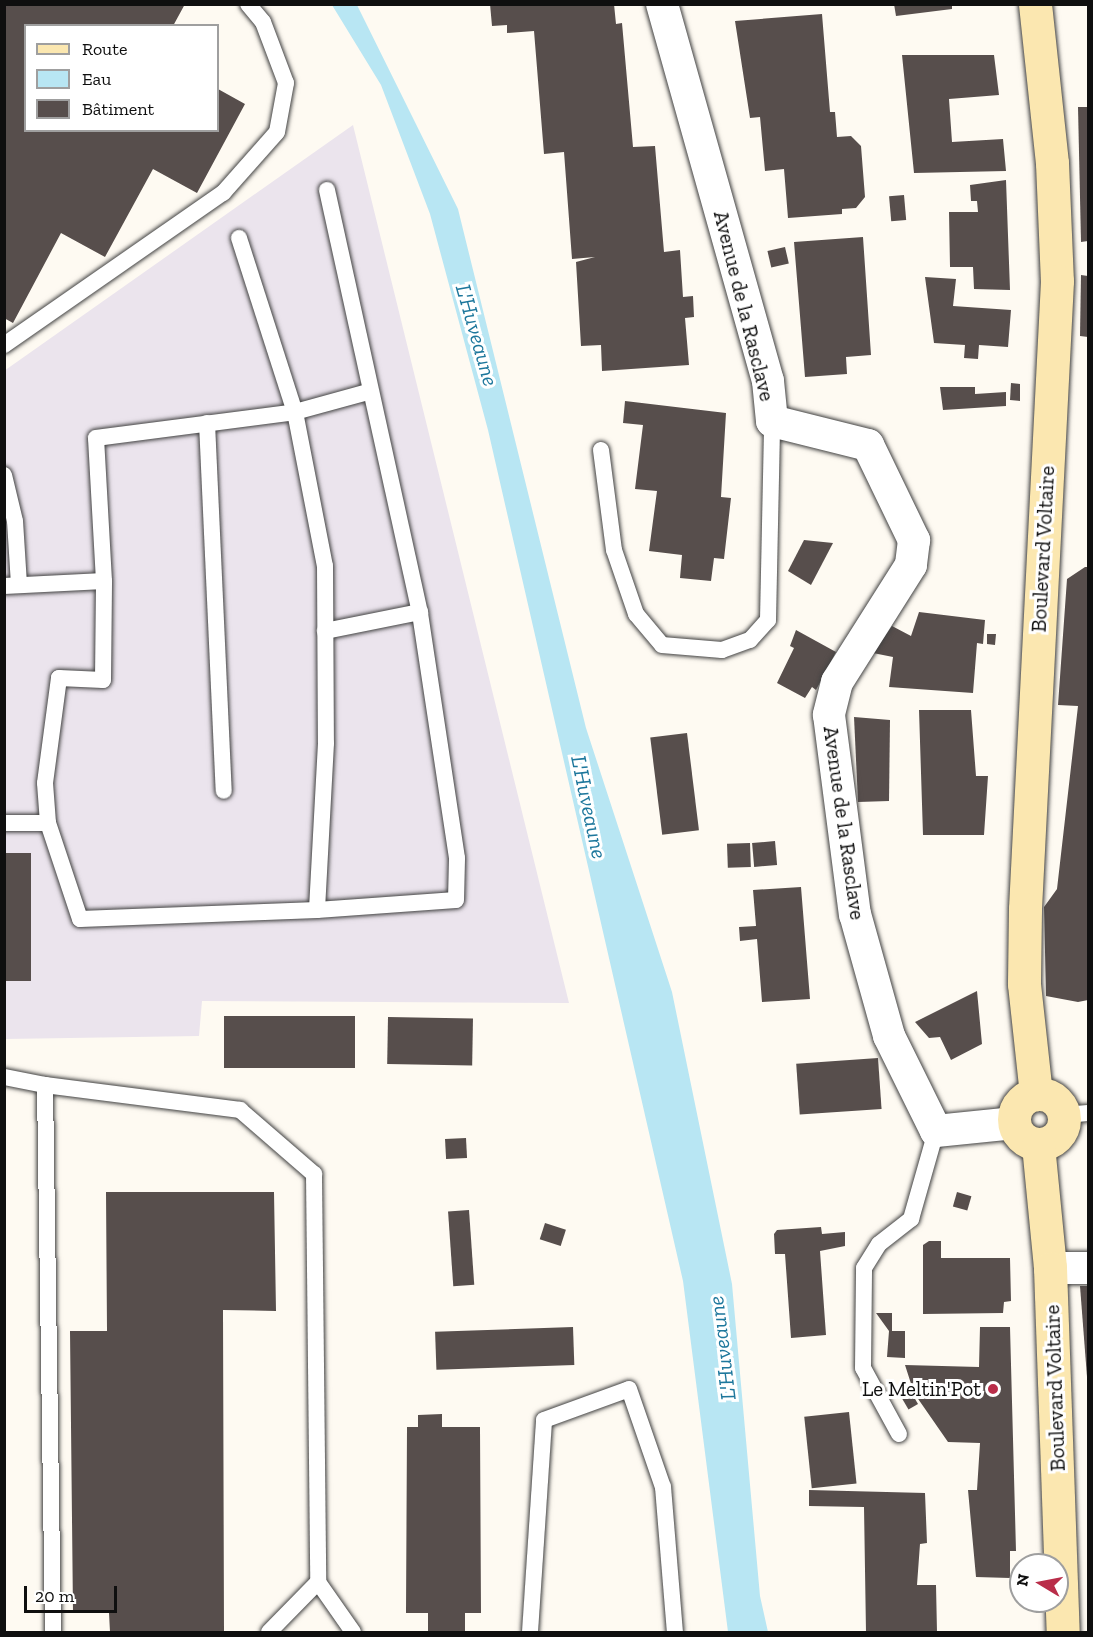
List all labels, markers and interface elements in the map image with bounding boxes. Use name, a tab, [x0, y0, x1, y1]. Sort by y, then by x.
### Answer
legend	[24, 24, 219, 132]
text: Route	[82, 38, 127, 60]
text: Eau	[82, 68, 111, 90]
text: Bâtiment	[82, 98, 154, 120]
street label: Avenue de la Rasclave	[708, 208, 780, 404]
water label: L'Huveaune	[450, 281, 504, 389]
street label: Boulevard Voltaire	[1026, 465, 1060, 633]
street label: Avenue de la Rasclave	[818, 724, 870, 922]
water label: L'Huveaune	[565, 753, 613, 861]
water label: L'Huveaune	[703, 1294, 741, 1402]
street label: Boulevard Voltaire	[1039, 1304, 1071, 1472]
place label: Le Meltin'Pot	[862, 1376, 981, 1402]
marker: Le Meltin'Pot	[986, 1382, 1000, 1396]
north arrow	[1009, 1553, 1069, 1613]
text: N	[1012, 1572, 1033, 1588]
scale bar	[27, 1574, 120, 1612]
text: 20 m	[35, 1585, 74, 1607]

